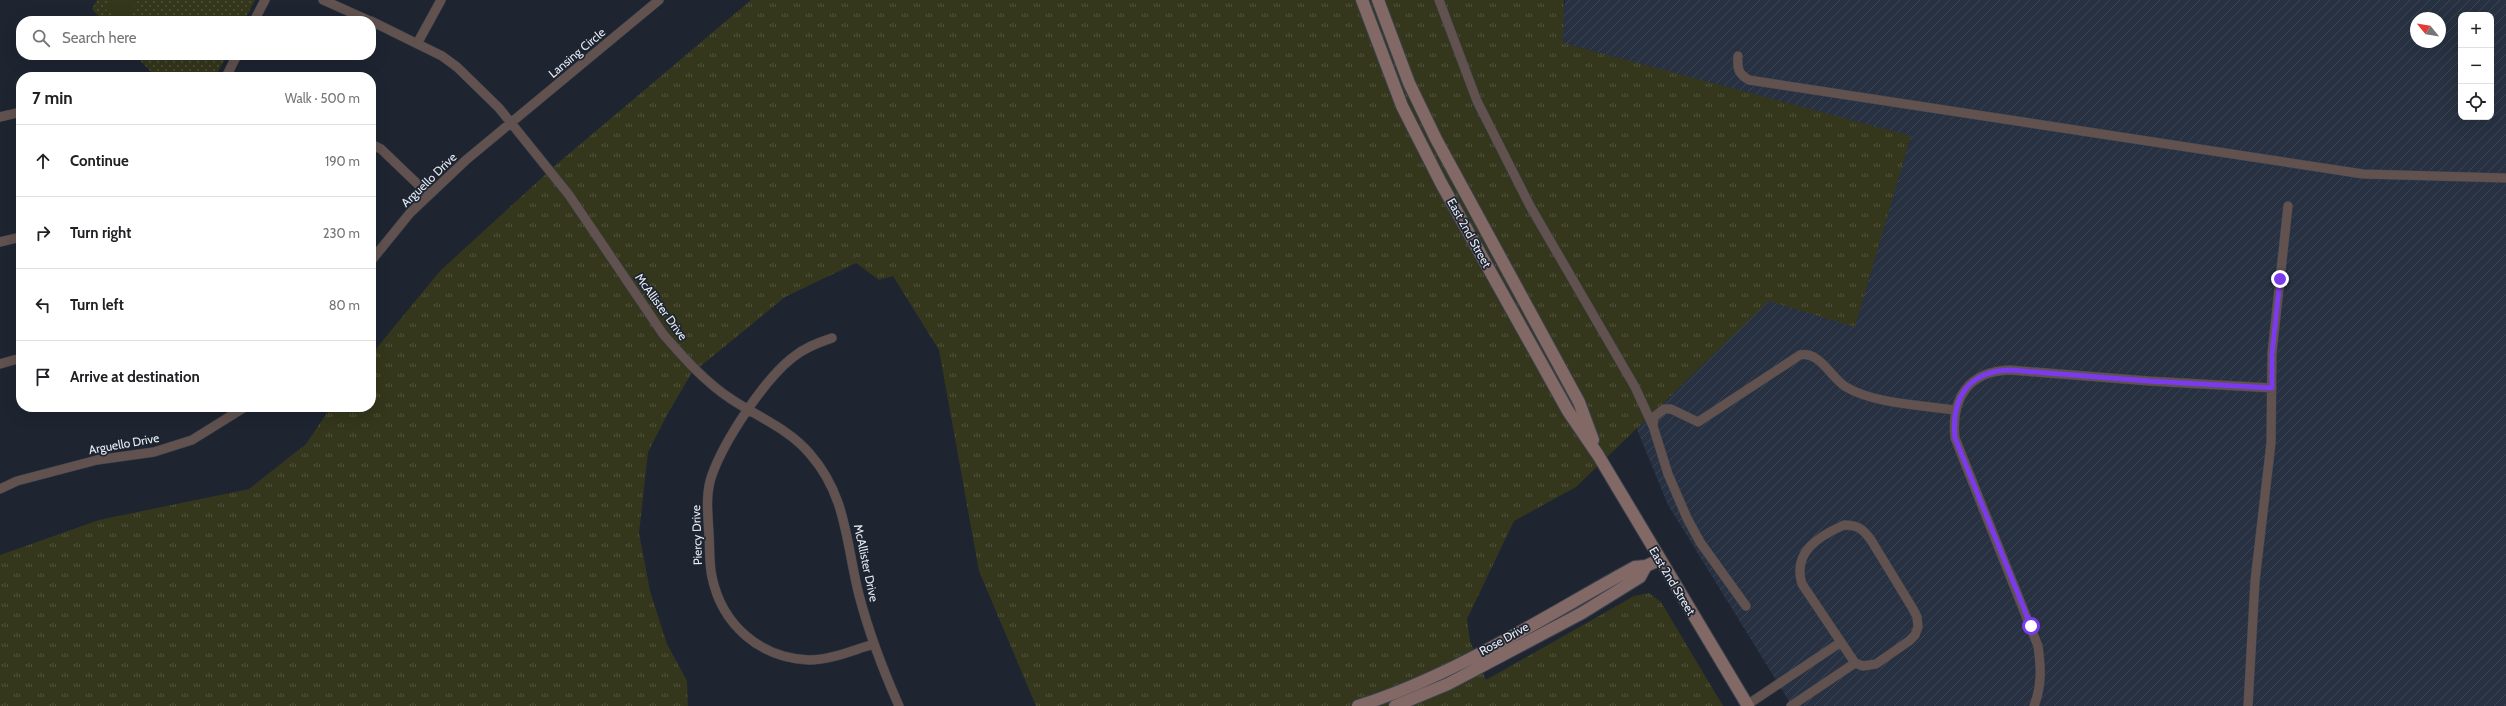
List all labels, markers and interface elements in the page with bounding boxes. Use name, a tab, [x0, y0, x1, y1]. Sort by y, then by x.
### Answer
north arrow	[2410, 12, 2446, 48]
map controls	[2458, 12, 2494, 120]
button: +	[2458, 12, 2494, 48]
search box	[16, 16, 376, 60]
street label: Lansing Circle	[545, 24, 608, 81]
icon: search	[30, 27, 52, 49]
text: Search here	[62, 29, 137, 47]
button: −	[2458, 48, 2494, 84]
button: locate	[2458, 84, 2494, 120]
text: 7 min	[32, 88, 73, 108]
text: Walk · 500 m	[285, 90, 360, 106]
street label: Arguello Drive	[398, 149, 460, 210]
icon: ahead	[32, 150, 54, 172]
text: Continue	[70, 152, 129, 170]
text: 190 m	[325, 153, 360, 169]
street label: East 2nd Street	[1444, 195, 1495, 270]
icon: right	[32, 222, 54, 244]
text: Turn right	[70, 224, 131, 242]
text: 230 m	[323, 225, 360, 241]
street label: McAllister Drive	[632, 270, 691, 343]
route end	[2271, 270, 2289, 288]
icon: left	[32, 294, 54, 316]
text: Turn left	[70, 296, 124, 314]
text: 80 m	[329, 297, 360, 313]
icon: arrive	[32, 366, 54, 388]
text: Arrive at destination	[70, 368, 200, 386]
street label: Arguello Drive	[87, 430, 160, 457]
street label: Piercy Drive	[688, 505, 705, 565]
street label: McAllister Drive	[851, 523, 882, 603]
street label: East 2nd Street	[1646, 544, 1699, 618]
route start	[2022, 617, 2040, 635]
street label: Rose Drive	[1476, 619, 1531, 658]

